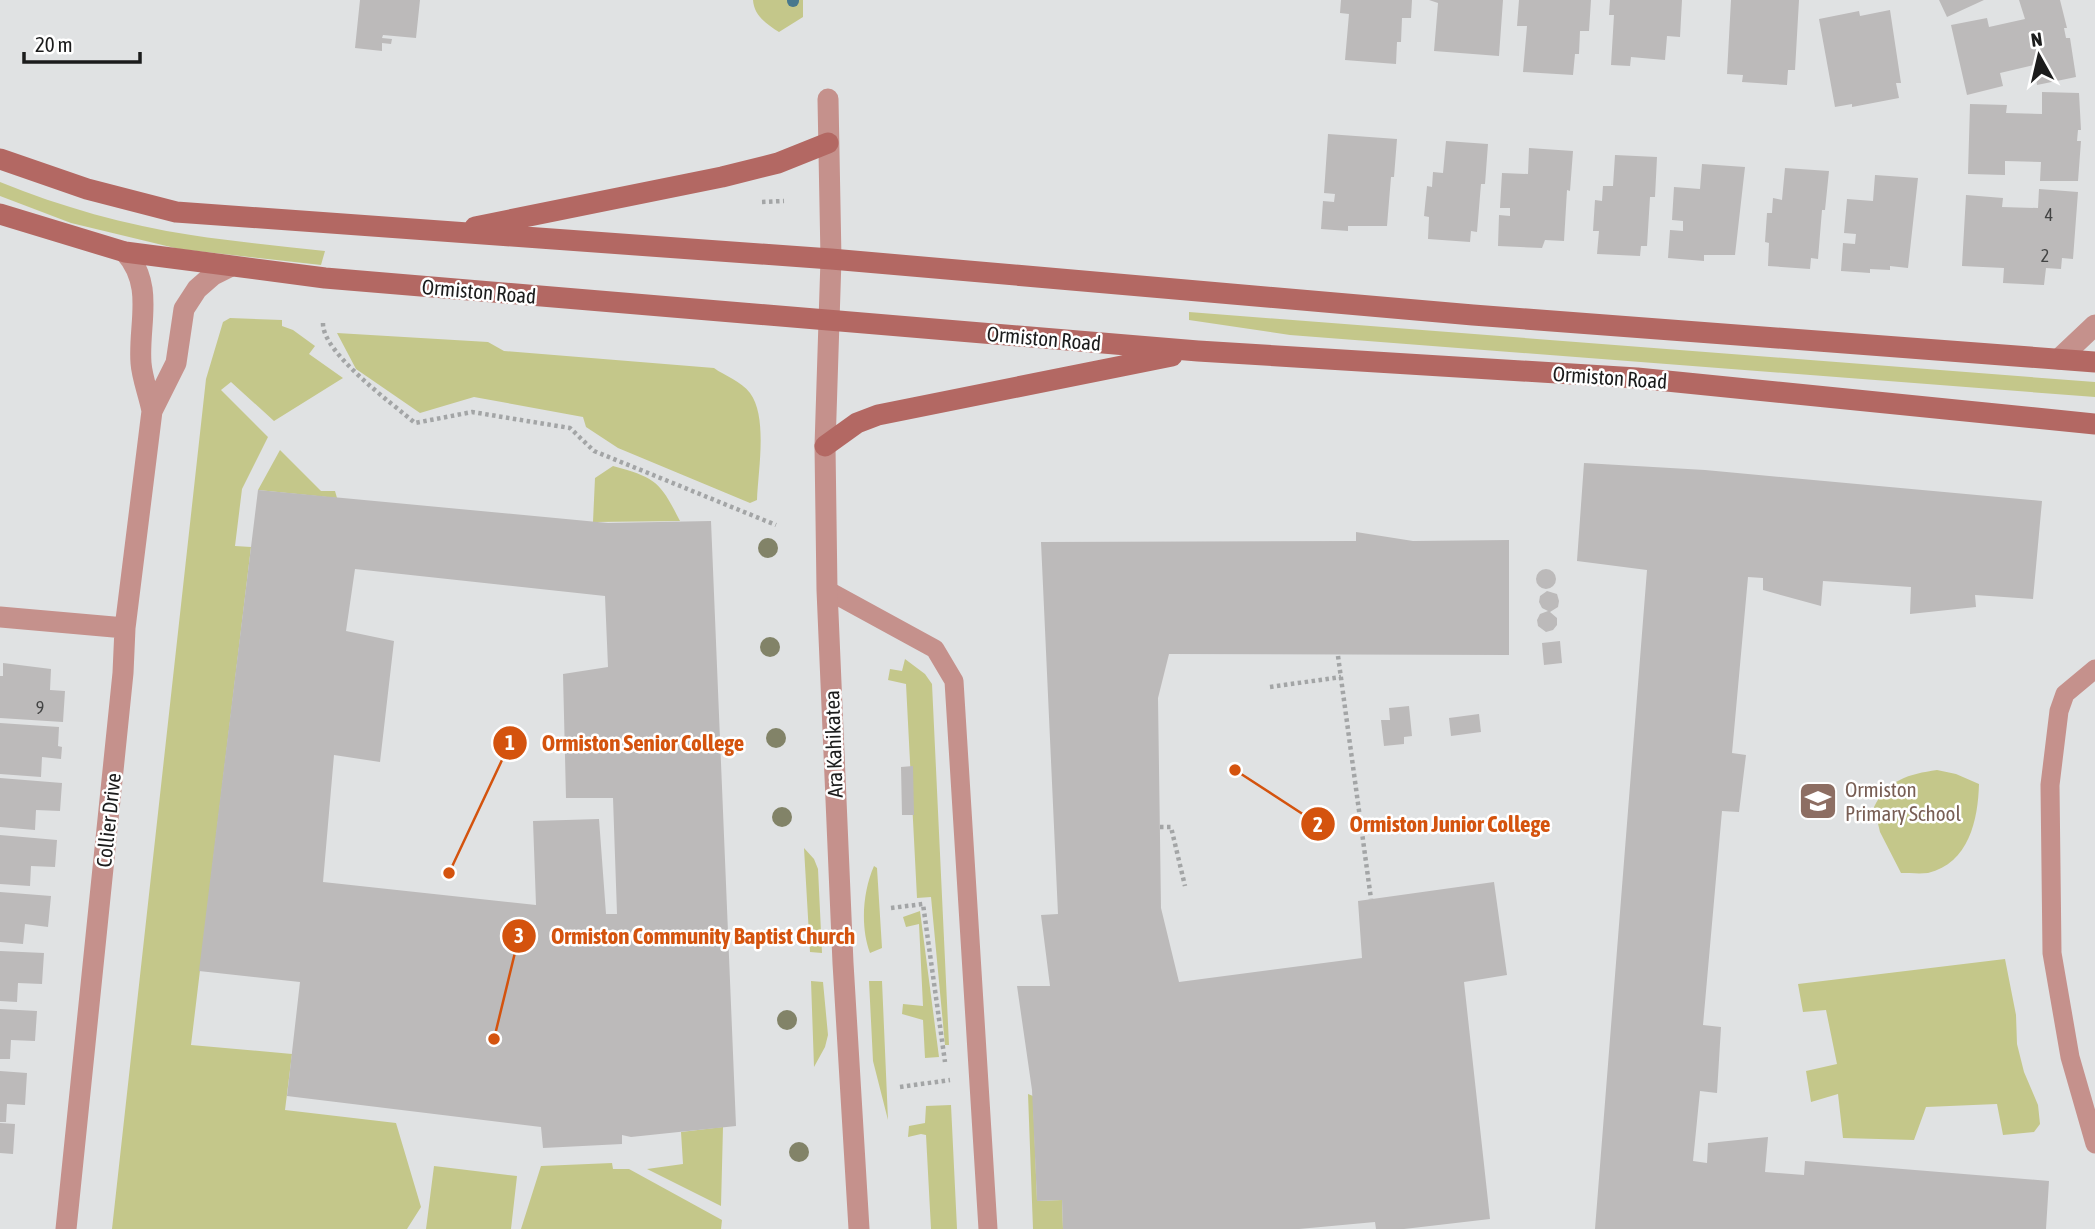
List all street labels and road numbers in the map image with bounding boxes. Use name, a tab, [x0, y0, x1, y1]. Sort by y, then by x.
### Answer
street label: Ormiston Road	[421, 274, 537, 308]
street label: Ormiston Road	[986, 321, 1102, 355]
street label: Ormiston Road	[1552, 361, 1668, 393]
street label: Ara Kahikatea	[819, 690, 847, 798]
street label: Collier Drive	[91, 772, 125, 868]

